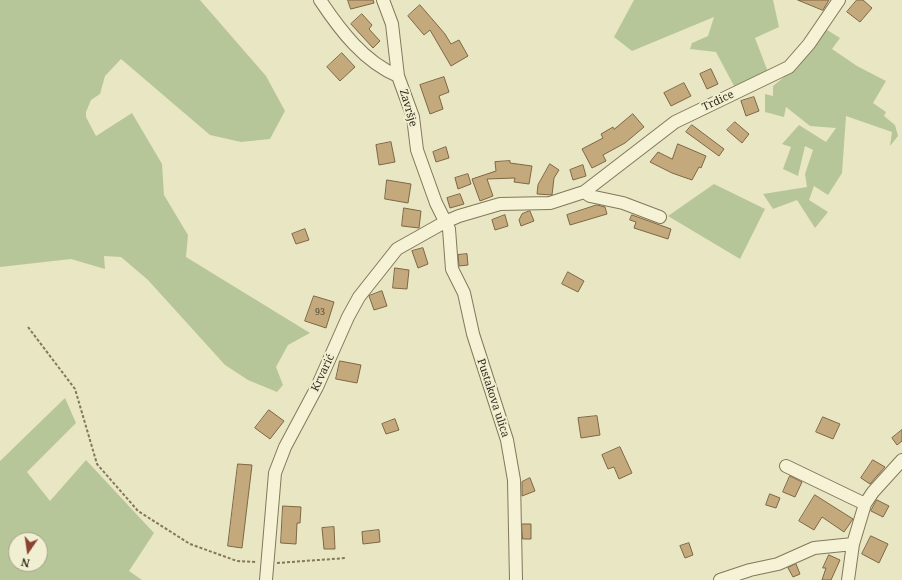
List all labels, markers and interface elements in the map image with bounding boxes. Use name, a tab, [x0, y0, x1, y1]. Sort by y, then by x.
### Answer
street label: Završje	[396, 88, 420, 128]
street label: Trdice	[700, 88, 736, 114]
house number: 93	[315, 307, 325, 317]
street label: Krvarić	[309, 352, 337, 394]
street label: Pustakova ulica	[474, 357, 512, 439]
north arrow	[8, 532, 48, 572]
text: N	[20, 555, 31, 571]

